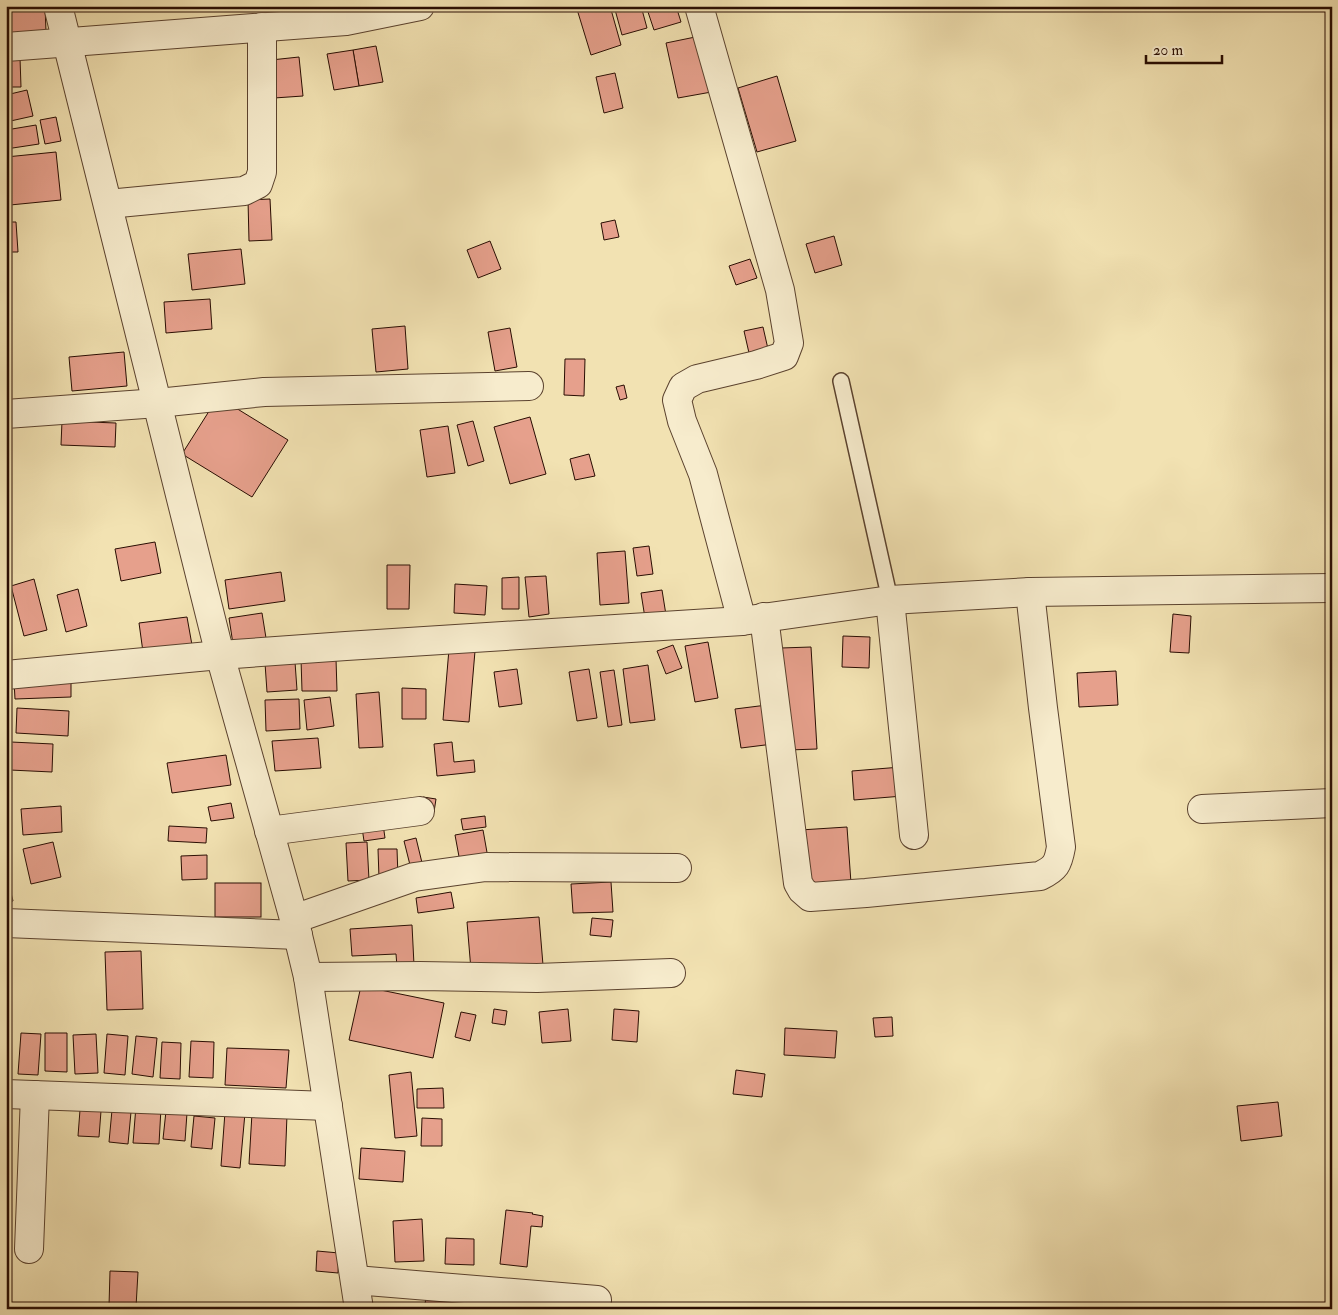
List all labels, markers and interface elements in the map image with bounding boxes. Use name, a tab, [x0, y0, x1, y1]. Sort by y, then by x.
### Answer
scale bar	[1146, 32, 1222, 64]
text: 20 m	[1153, 41, 1183, 60]

